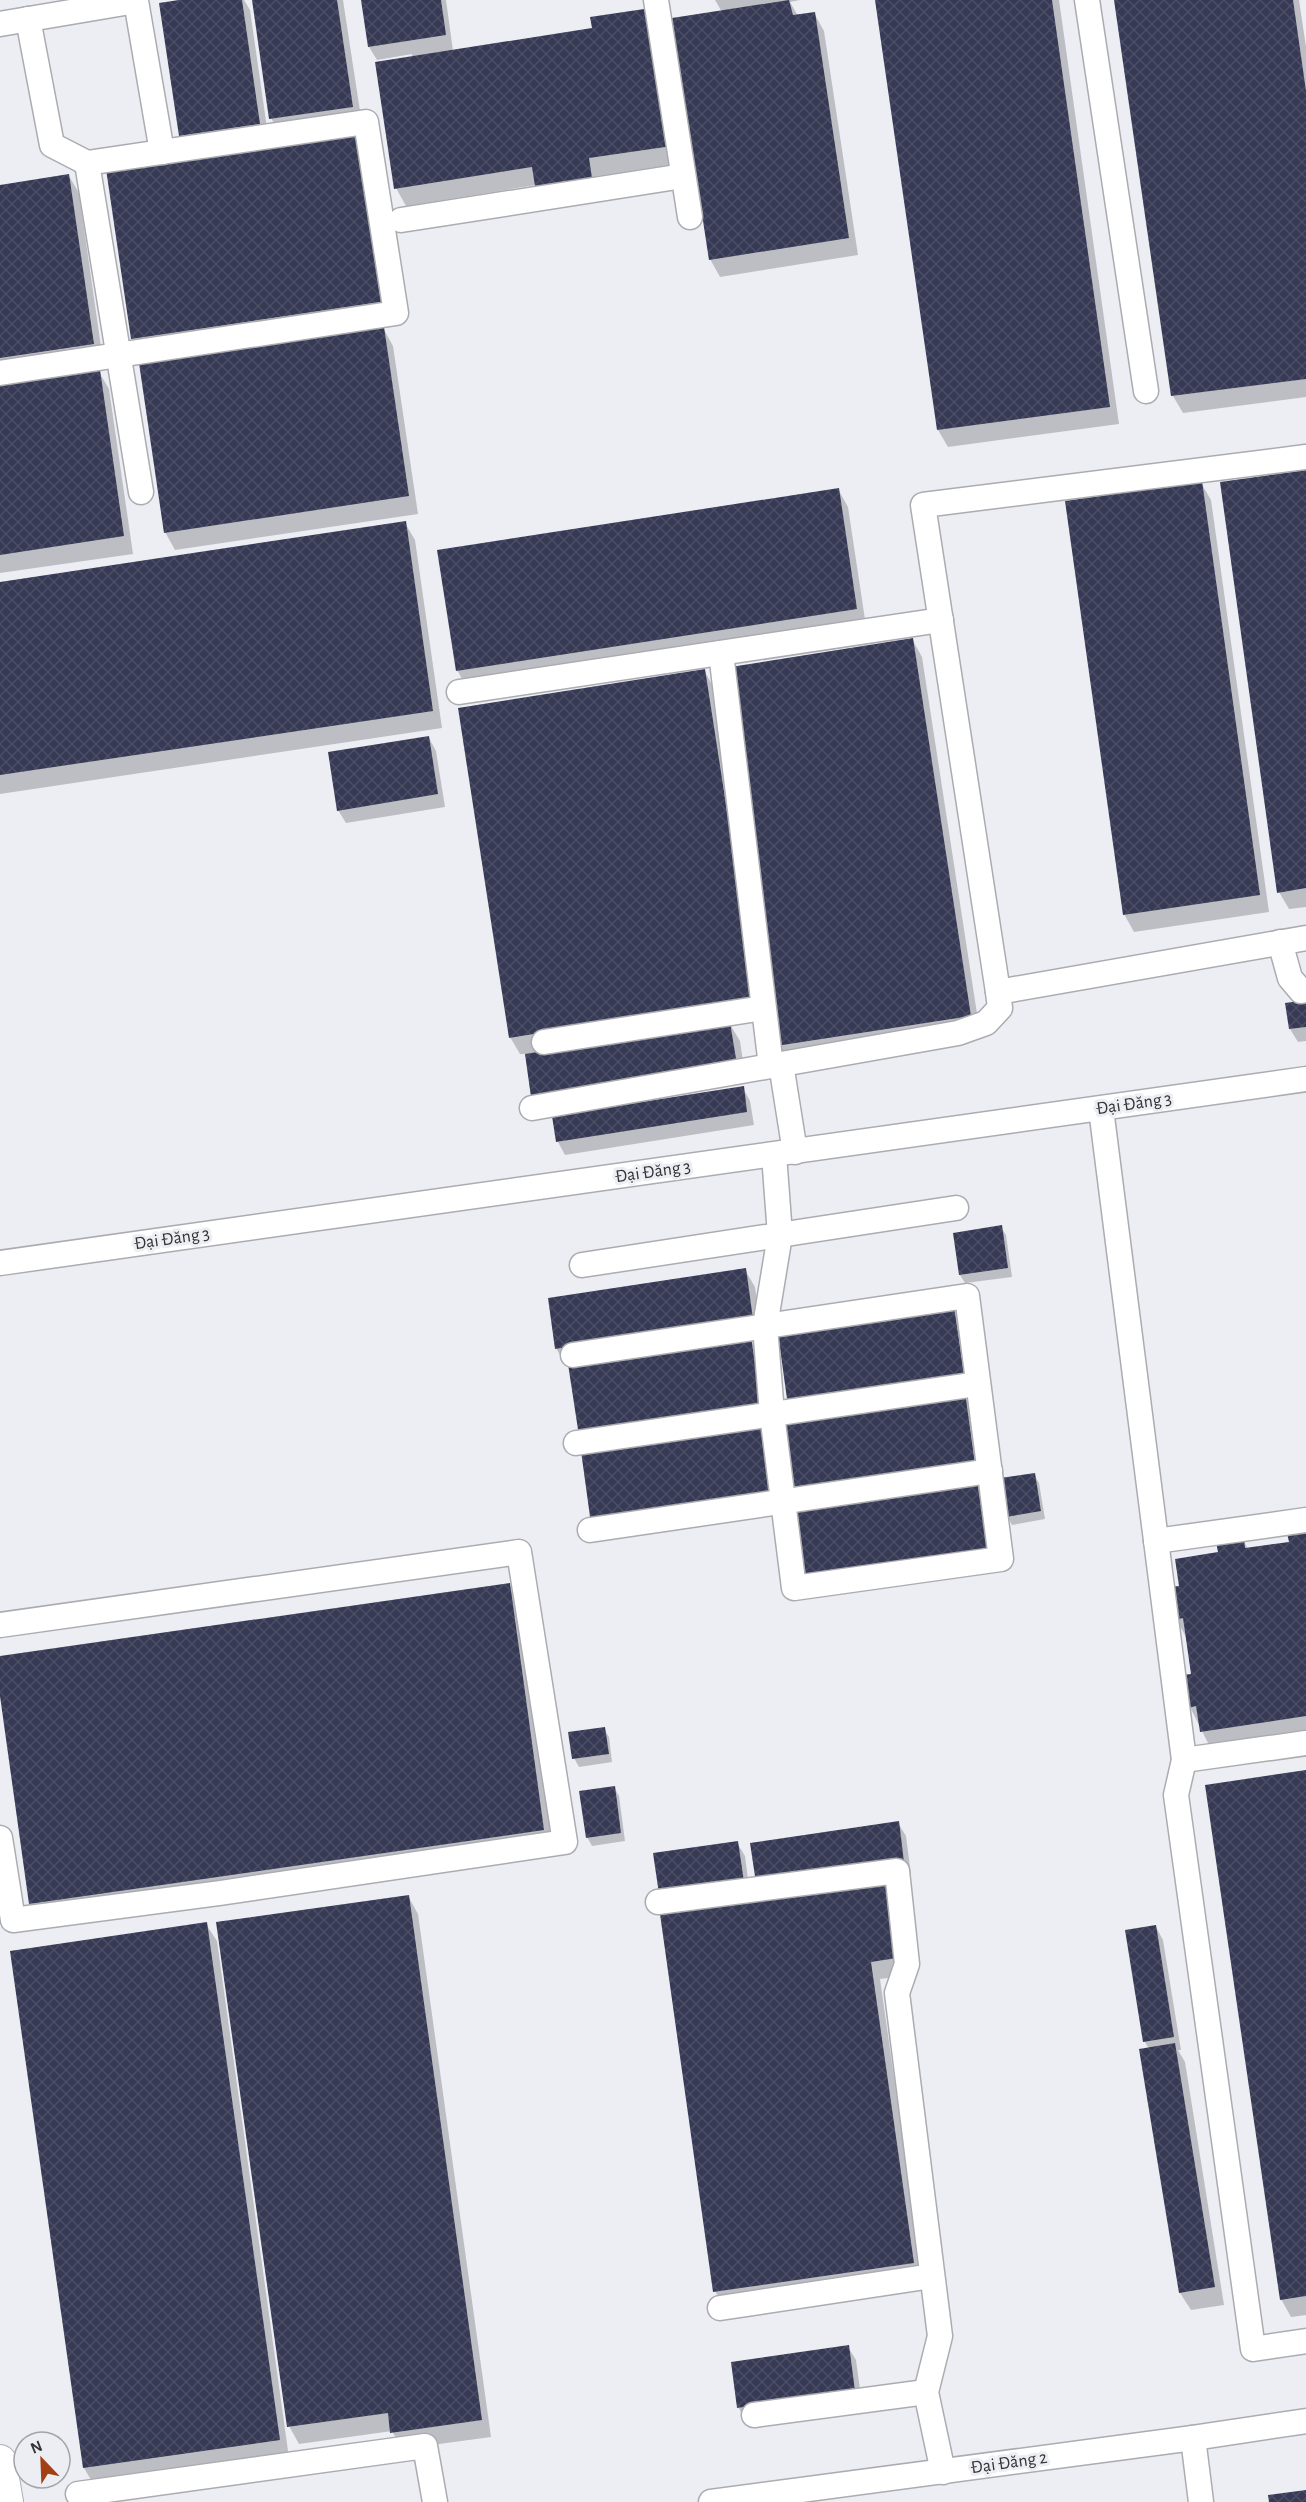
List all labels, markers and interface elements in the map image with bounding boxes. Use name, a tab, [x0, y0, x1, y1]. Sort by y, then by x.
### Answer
street label: Đại Đăng 3	[1095, 1090, 1173, 1118]
street label: Đại Đăng 3	[614, 1158, 692, 1186]
street label: Đại Đăng 3	[133, 1225, 211, 1253]
north arrow	[12, 2430, 72, 2490]
text: N	[28, 2438, 45, 2457]
street label: Đại Đăng 2	[970, 2449, 1048, 2477]

